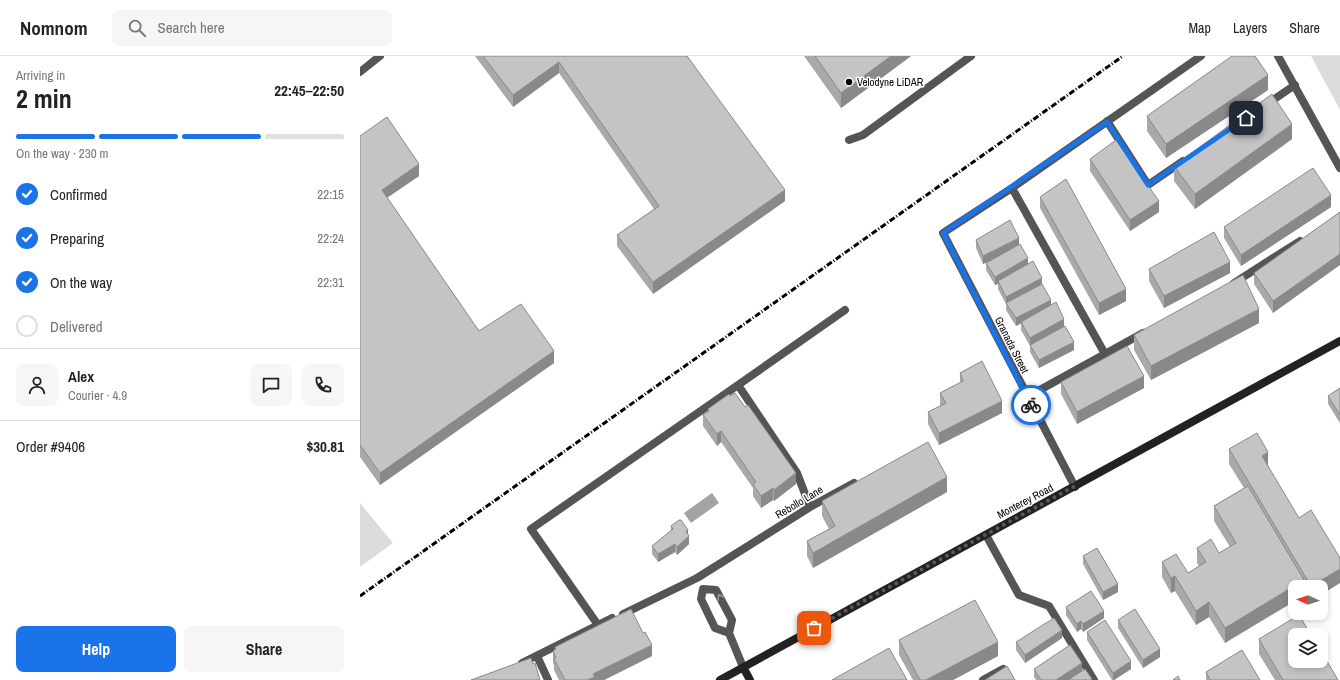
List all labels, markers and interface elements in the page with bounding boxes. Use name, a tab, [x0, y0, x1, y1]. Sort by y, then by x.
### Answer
search box	[112, 10, 392, 46]
text: Nomnom	[20, 15, 88, 41]
icon: search	[126, 17, 148, 39]
text: Search here	[158, 17, 225, 38]
text: Map	[1189, 19, 1211, 37]
text: Layers	[1233, 19, 1267, 37]
text: Share	[1289, 19, 1320, 37]
text: Arriving in	[16, 67, 65, 84]
place label: Velodyne LiDAR	[857, 75, 924, 89]
marker: Velodyne LiDAR	[844, 77, 854, 87]
text: 22:45–22:50	[274, 80, 344, 101]
text: 2 min	[16, 81, 72, 116]
pin	[1229, 101, 1263, 135]
icon: home	[1235, 107, 1257, 129]
text: On the way · 230 m	[16, 145, 108, 162]
icon: check	[16, 183, 38, 205]
text: Confirmed	[50, 184, 107, 205]
text: 22:15	[317, 186, 344, 203]
icon: check	[16, 227, 38, 249]
text: Preparing	[50, 228, 104, 249]
text: 22:24	[317, 230, 344, 247]
icon: check	[16, 271, 38, 293]
text: On the way	[50, 272, 112, 293]
text: 22:31	[317, 274, 344, 291]
street label: Granada Street	[992, 314, 1032, 376]
text: Delivered	[50, 316, 103, 337]
button: person	[16, 364, 58, 406]
button: chat	[250, 364, 292, 406]
button: phone	[302, 364, 344, 406]
text: Alex	[68, 366, 94, 387]
courier	[1011, 385, 1051, 425]
text: Courier · 4.9	[68, 387, 127, 404]
icon: bike	[1020, 394, 1042, 416]
text: Order #9406	[16, 436, 85, 457]
text: $30.81	[306, 436, 344, 457]
street label: Monterey Road	[994, 480, 1056, 522]
street label: Rebollo Lane	[773, 482, 825, 522]
north arrow	[1288, 580, 1328, 620]
map controls	[1288, 580, 1328, 668]
one-way arrow	[717, 594, 724, 602]
pin	[797, 611, 831, 645]
icon: bag	[803, 617, 825, 639]
button: Help	[16, 626, 176, 672]
button: Share	[184, 626, 344, 672]
button: layers	[1288, 628, 1328, 668]

